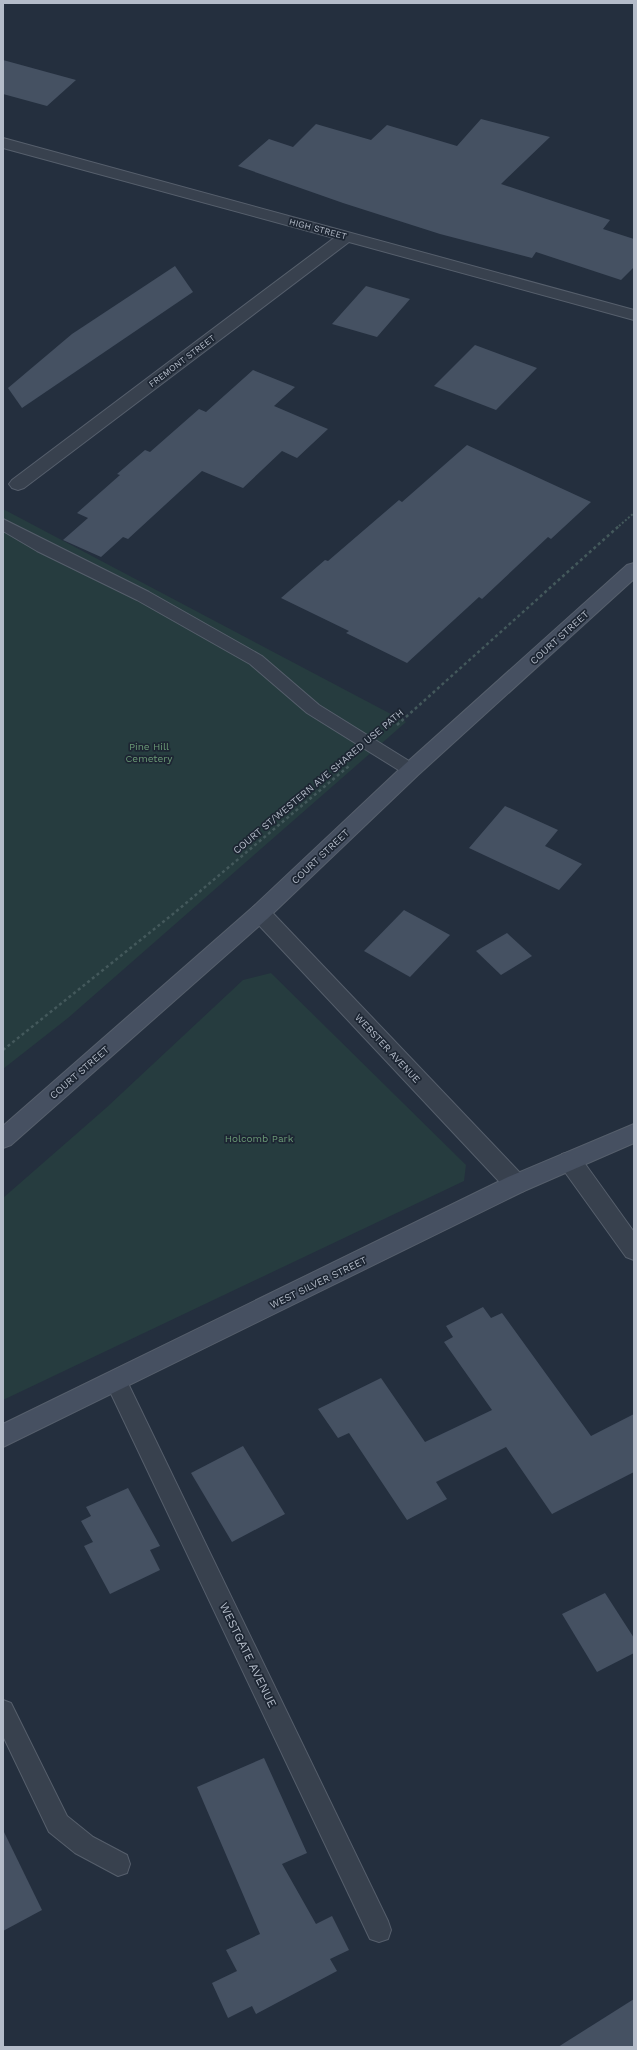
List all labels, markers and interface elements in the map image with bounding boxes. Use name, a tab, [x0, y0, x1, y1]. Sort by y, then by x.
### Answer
street label: HIGH STREET	[288, 216, 348, 242]
street label: FREMONT STREET	[147, 332, 218, 389]
street label: COURT STREET	[528, 608, 591, 666]
street label: COURT ST/WESTERN AVE SHARED USE PATH	[231, 707, 406, 856]
park label: Pine Hill Cemetery	[126, 741, 173, 764]
street label: COURT STREET	[289, 827, 351, 886]
street label: WEBSTER AVENUE	[353, 1012, 422, 1085]
street label: COURT STREET	[48, 1044, 111, 1101]
park label: Holcomb Park	[225, 1133, 294, 1144]
street label: WEST SILVER STREET	[268, 1254, 368, 1311]
street label: WESTGATE AVENUE	[216, 1600, 280, 1710]

